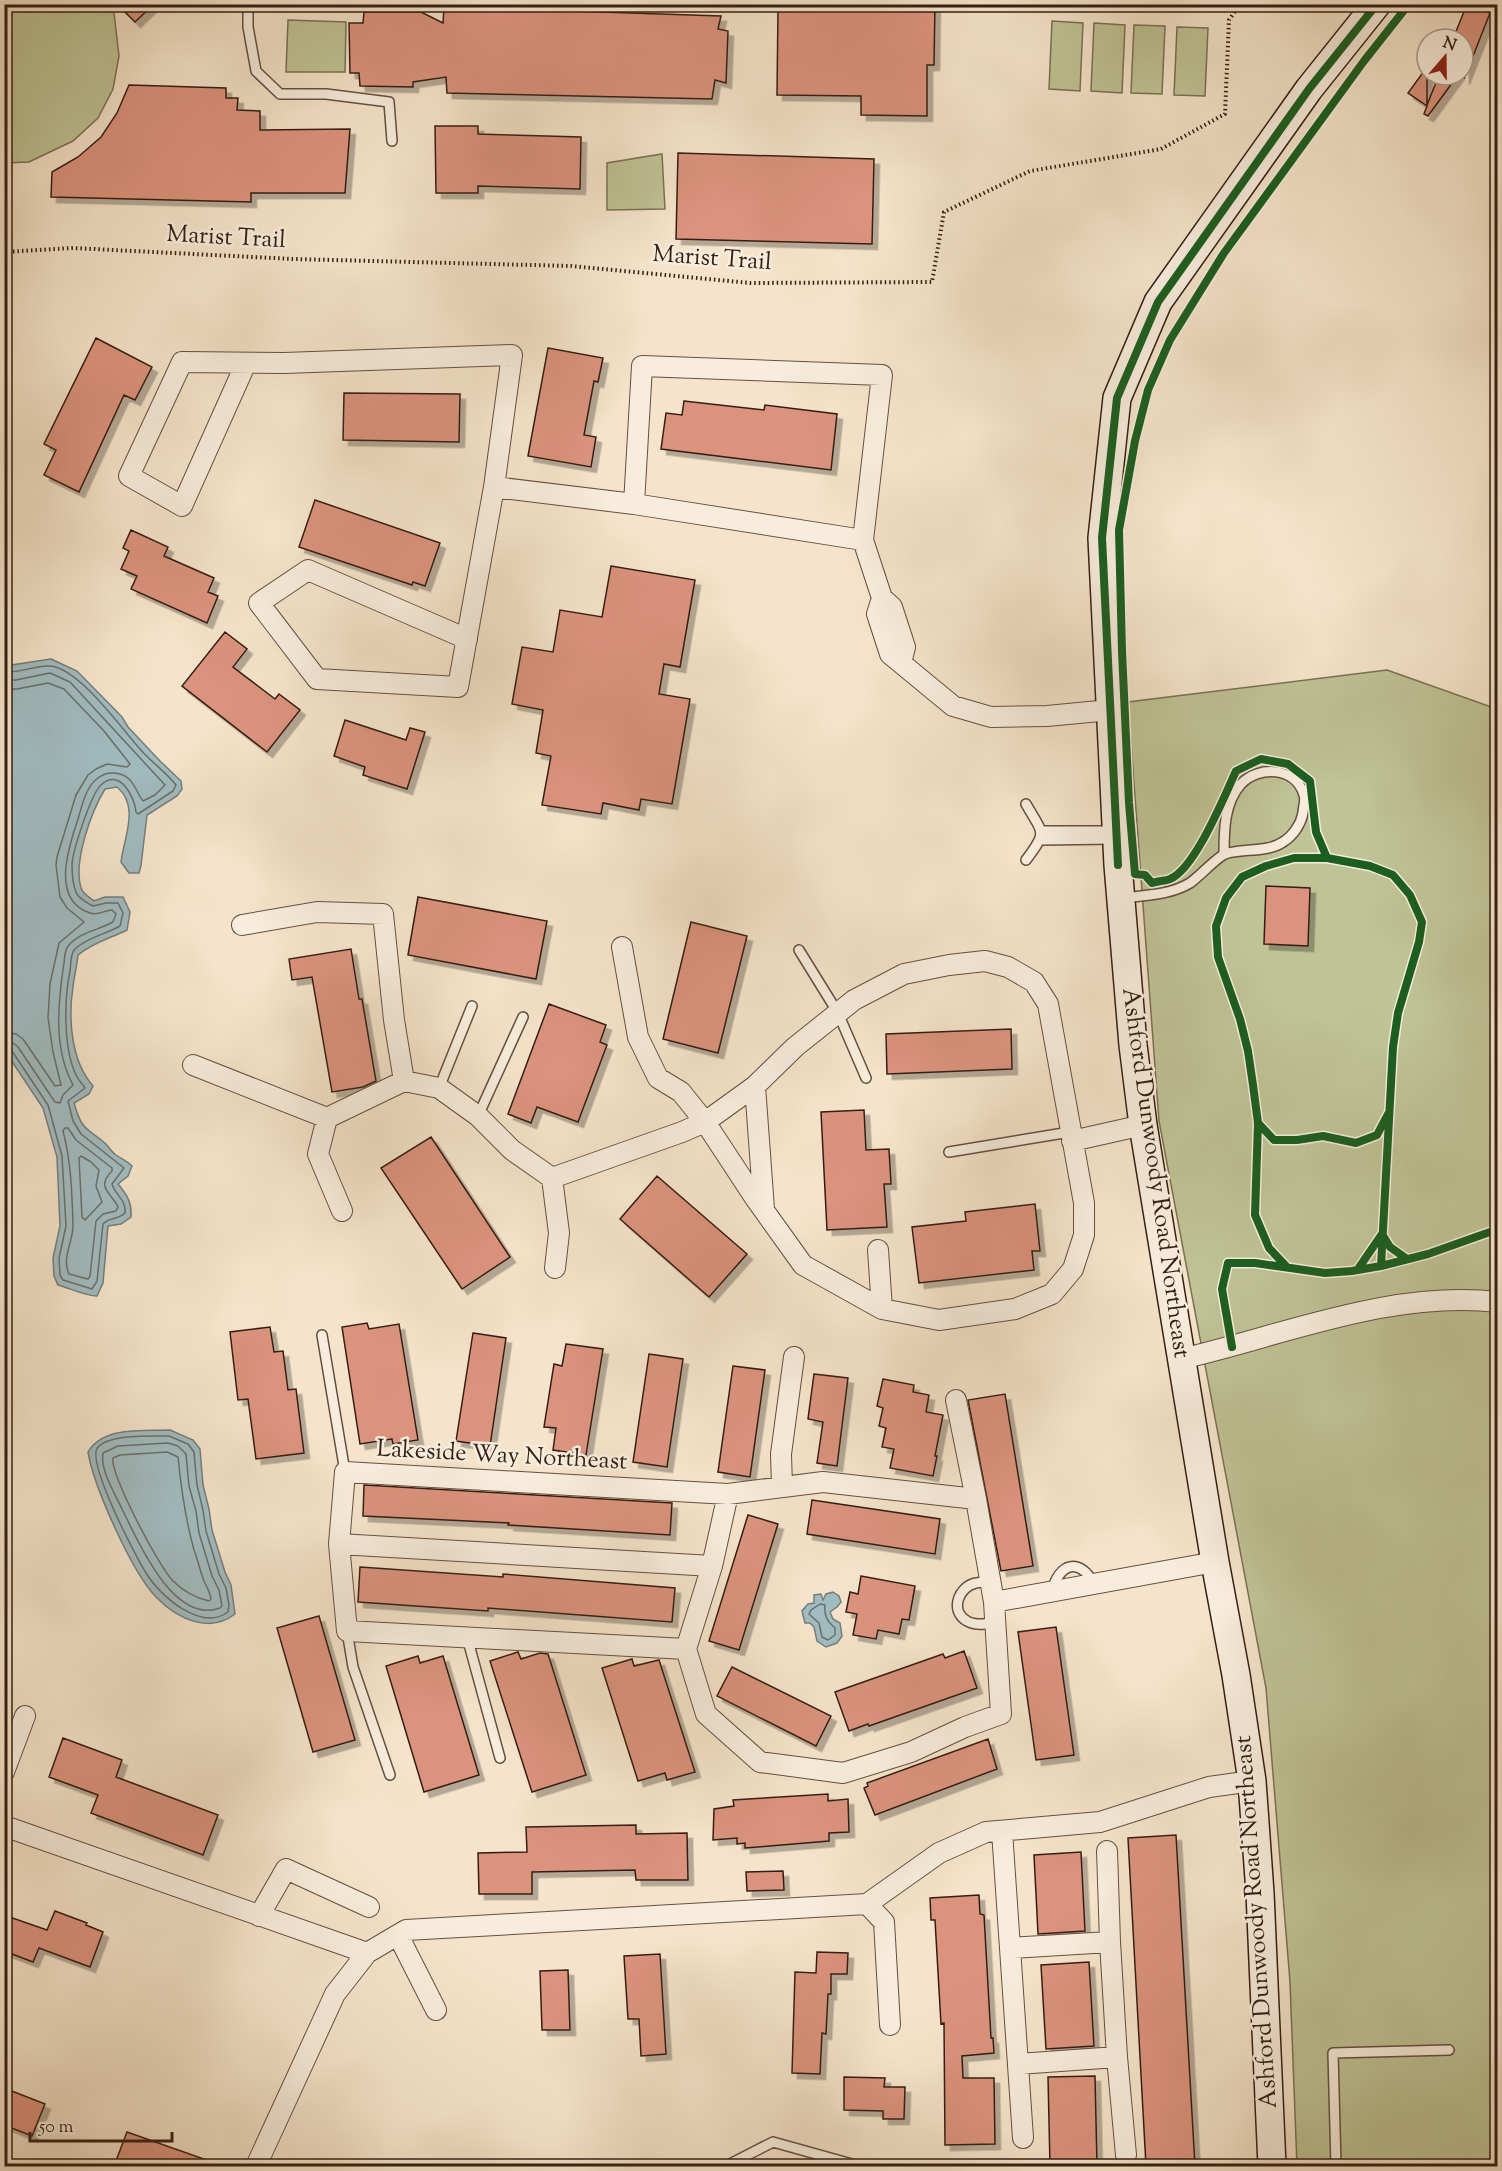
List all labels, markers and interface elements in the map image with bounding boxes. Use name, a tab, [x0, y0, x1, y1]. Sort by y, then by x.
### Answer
north arrow	[1415, 27, 1475, 87]
text: N	[1439, 32, 1459, 58]
street label: Marist Trail	[165, 218, 287, 258]
street label: Marist Trail	[651, 238, 773, 280]
street label: Ashford Dunwoody Road Northeast	[1112, 986, 1198, 1360]
street label: Lakeside Way Northeast	[376, 1432, 628, 1480]
street label: Ashford Dunwoody Road Northeast	[1227, 1734, 1287, 2110]
scale bar	[30, 2105, 172, 2143]
text: 50 m	[38, 2115, 74, 2141]

